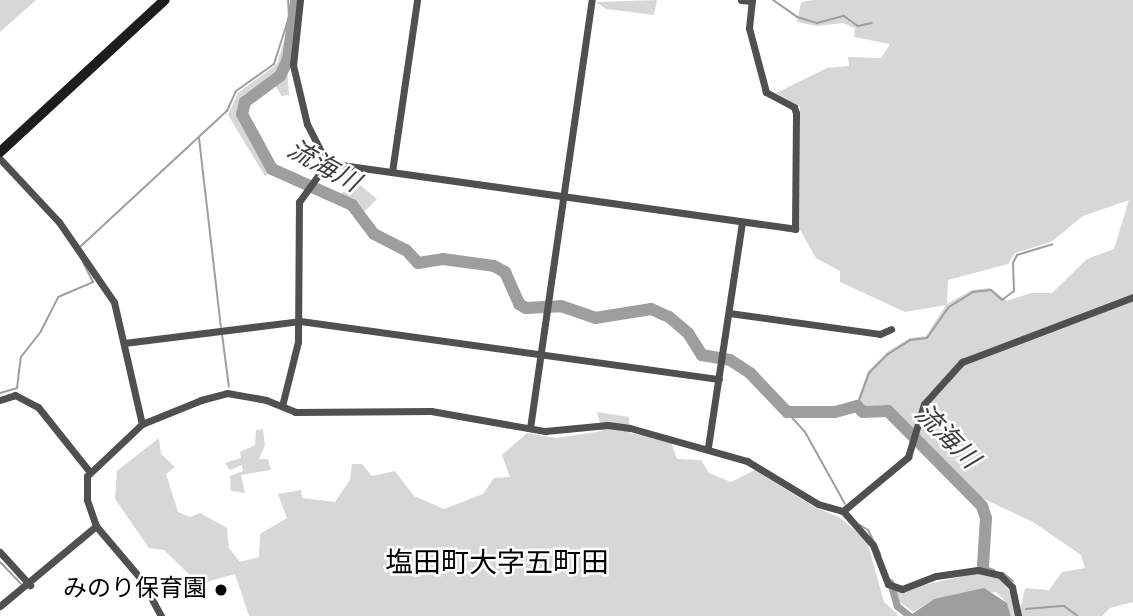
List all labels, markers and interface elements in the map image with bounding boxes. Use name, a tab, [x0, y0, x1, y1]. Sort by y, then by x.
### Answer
water label: 流海川	[281, 134, 365, 200]
water label: 流海川	[907, 398, 985, 476]
district label: 塩田町大字五町田	[385, 547, 609, 581]
place label: みのり保育園	[63, 576, 207, 604]
marker: みのり保育園	[213, 582, 229, 598]

